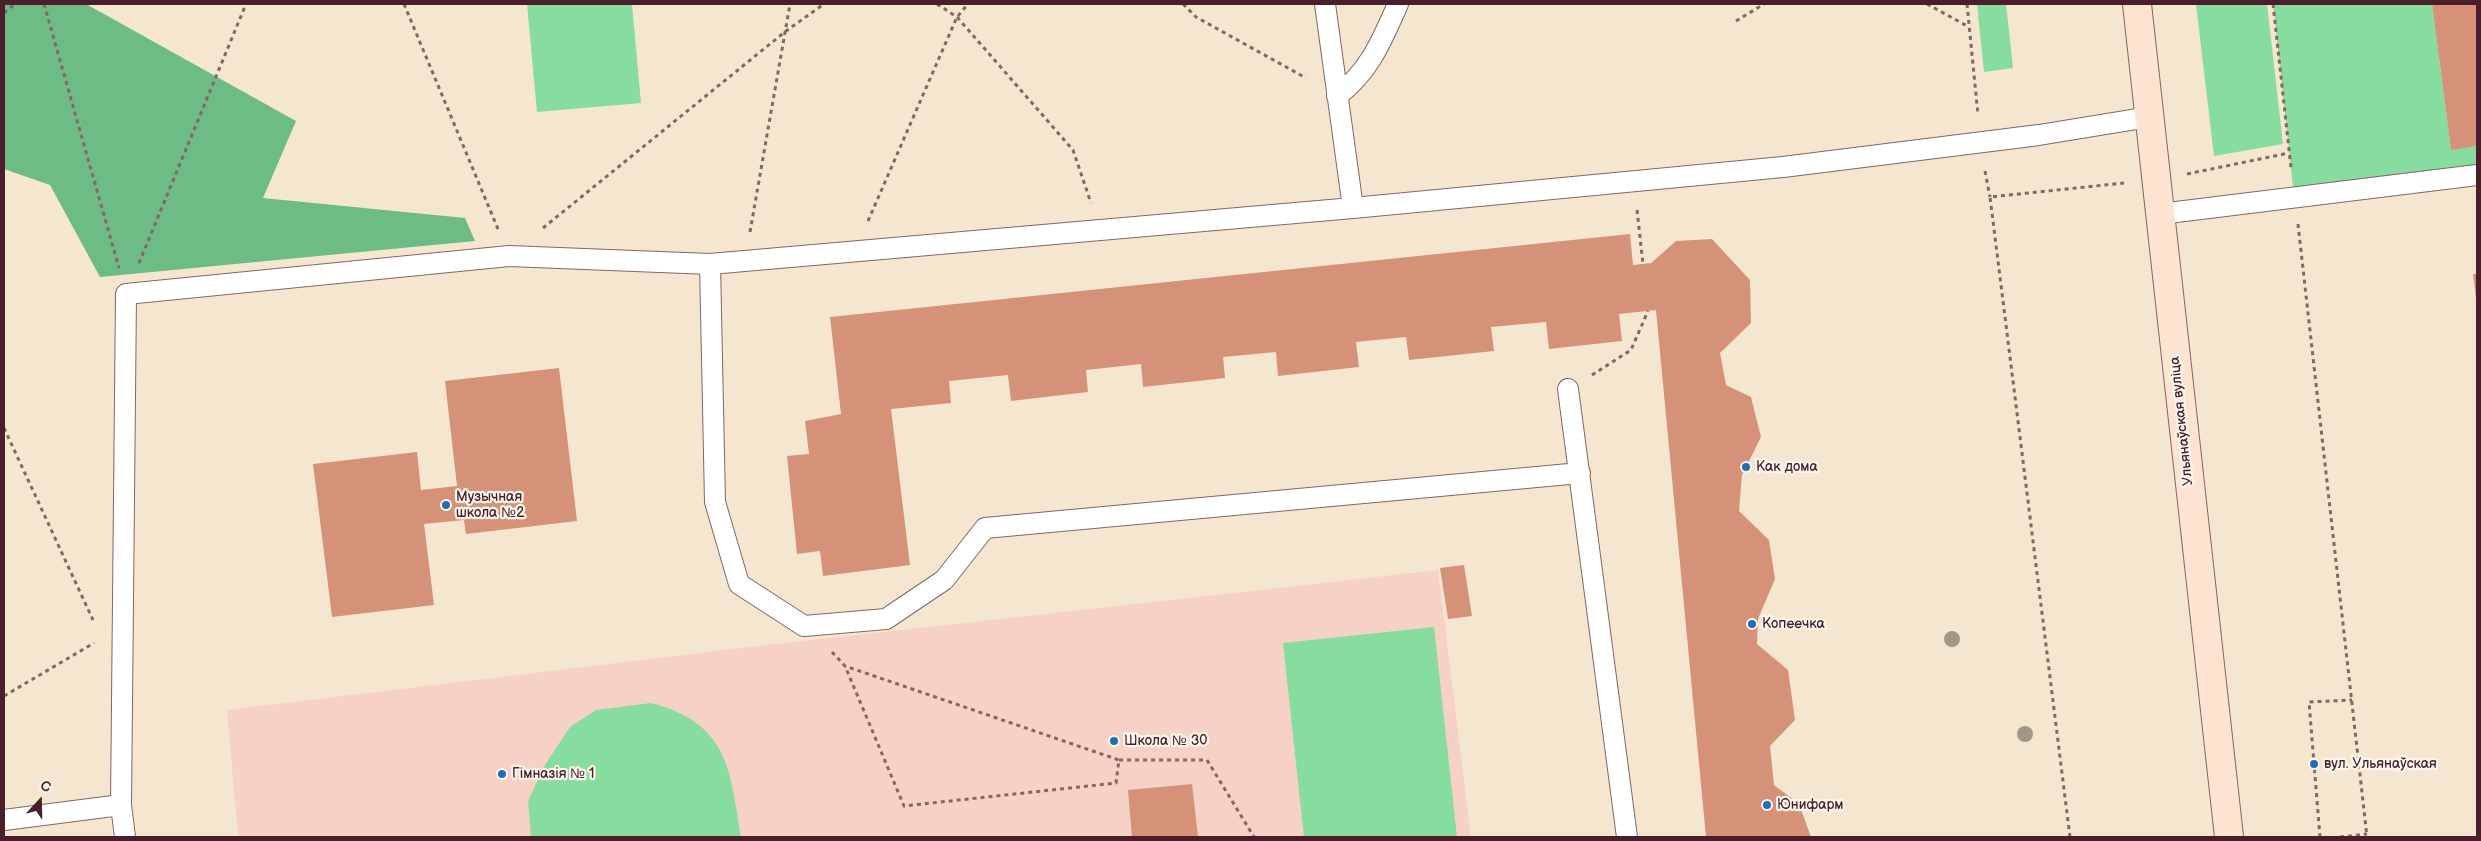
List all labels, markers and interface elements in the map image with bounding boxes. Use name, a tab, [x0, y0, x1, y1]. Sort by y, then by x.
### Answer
street label: Ульянаўская вуліца	[2167, 355, 2197, 487]
place label: Как дома	[1756, 459, 1818, 475]
marker: Как дома	[1740, 461, 1752, 473]
place label: Музычная школа №2	[456, 489, 524, 522]
marker: Музычная школа №2	[440, 499, 452, 511]
place label: Копеечка	[1762, 616, 1825, 632]
marker: Копеечка	[1746, 618, 1758, 630]
place label: Школа № 30	[1124, 733, 1208, 749]
marker: Школа № 30	[1108, 735, 1120, 747]
place label: вул. Ульянаўская	[2324, 756, 2437, 772]
marker: вул. Ульянаўская	[2308, 758, 2320, 770]
place label: Гімназія № 1	[512, 766, 595, 782]
marker: Гімназія № 1	[496, 768, 508, 780]
north arrow	[15, 776, 65, 826]
text: С	[38, 777, 53, 796]
place label: Юнифарм	[1777, 797, 1844, 813]
marker: Юнифарм	[1761, 799, 1773, 811]

